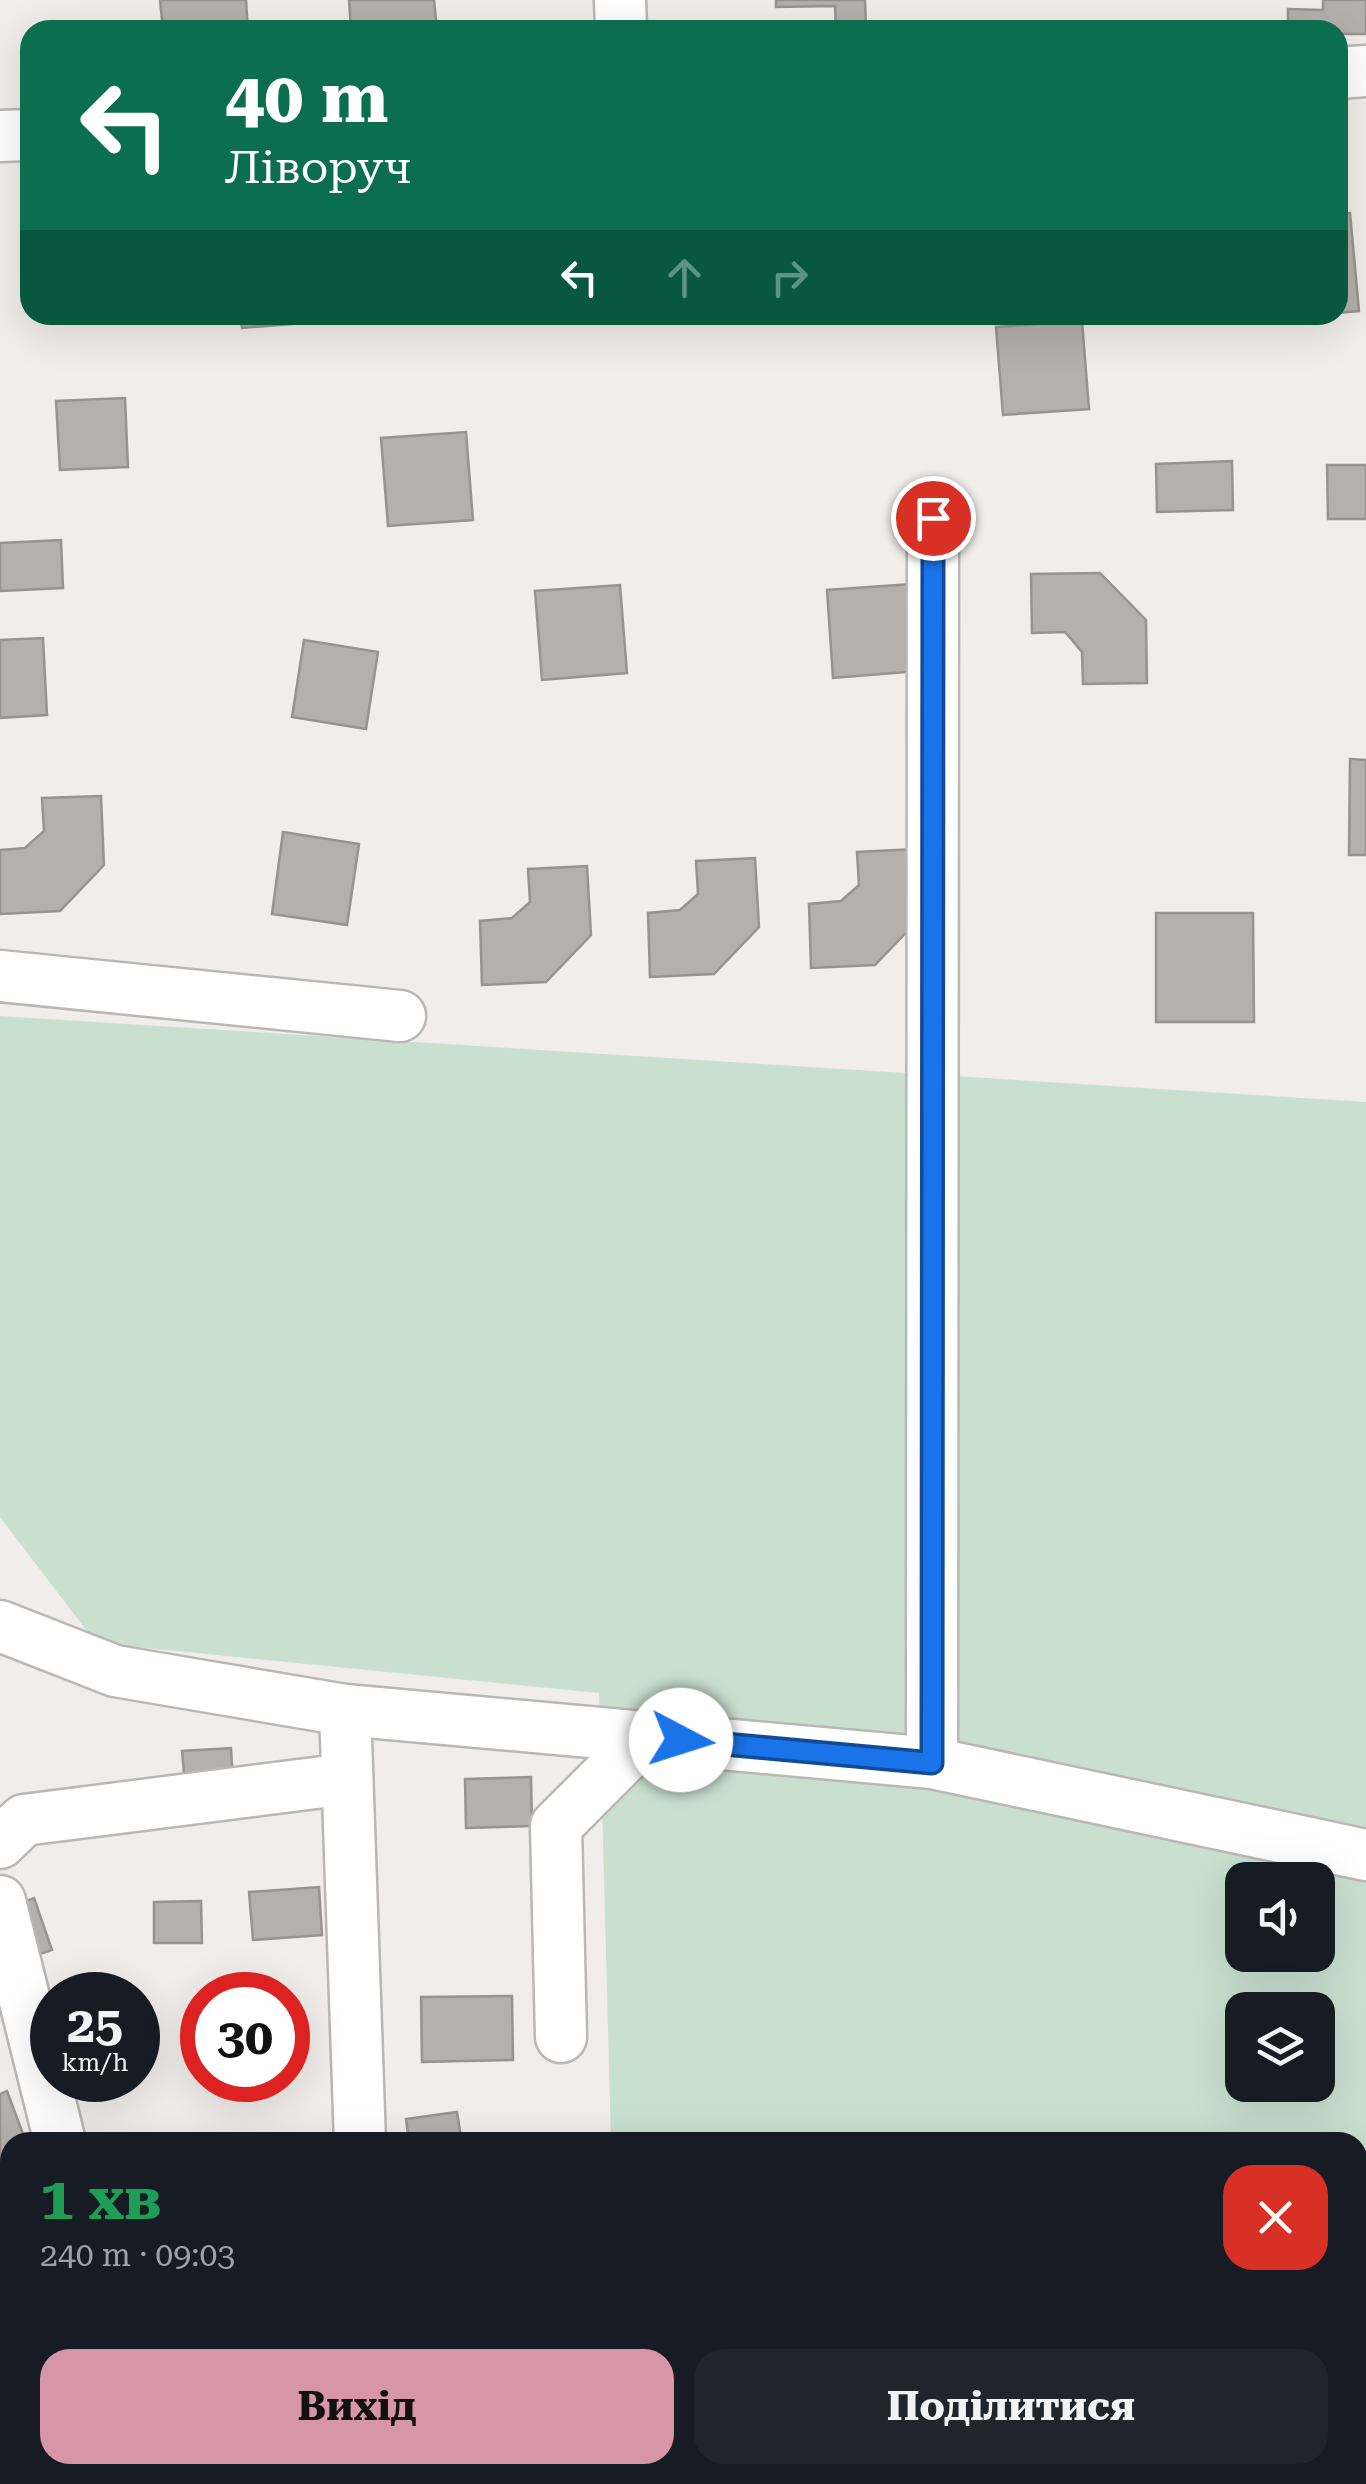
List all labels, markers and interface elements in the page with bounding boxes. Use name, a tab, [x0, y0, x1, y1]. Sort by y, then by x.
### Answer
text: 40 m	[225, 57, 389, 139]
icon: left	[60, 60, 190, 190]
text: Ліворуч	[225, 141, 411, 194]
icon: left	[552, 250, 607, 305]
icon: ahead	[657, 250, 712, 305]
icon: right	[762, 250, 817, 305]
pin	[891, 476, 976, 561]
icon: arrive	[906, 491, 961, 546]
position arrow	[629, 1688, 733, 1792]
map controls	[1225, 1862, 1335, 2102]
button: sound	[1225, 1862, 1335, 1972]
speed limit sign: 30	[180, 1972, 310, 2102]
button: layers	[1225, 1992, 1335, 2102]
text: 25	[67, 1996, 123, 2054]
text: km/h	[62, 2048, 128, 2077]
text: 1 хв	[40, 2163, 162, 2234]
button: close	[1223, 2165, 1328, 2270]
text: 240 m · 09:03	[40, 2236, 235, 2274]
button: Вихід	[40, 2349, 674, 2464]
button: Поділитися	[694, 2349, 1328, 2464]

